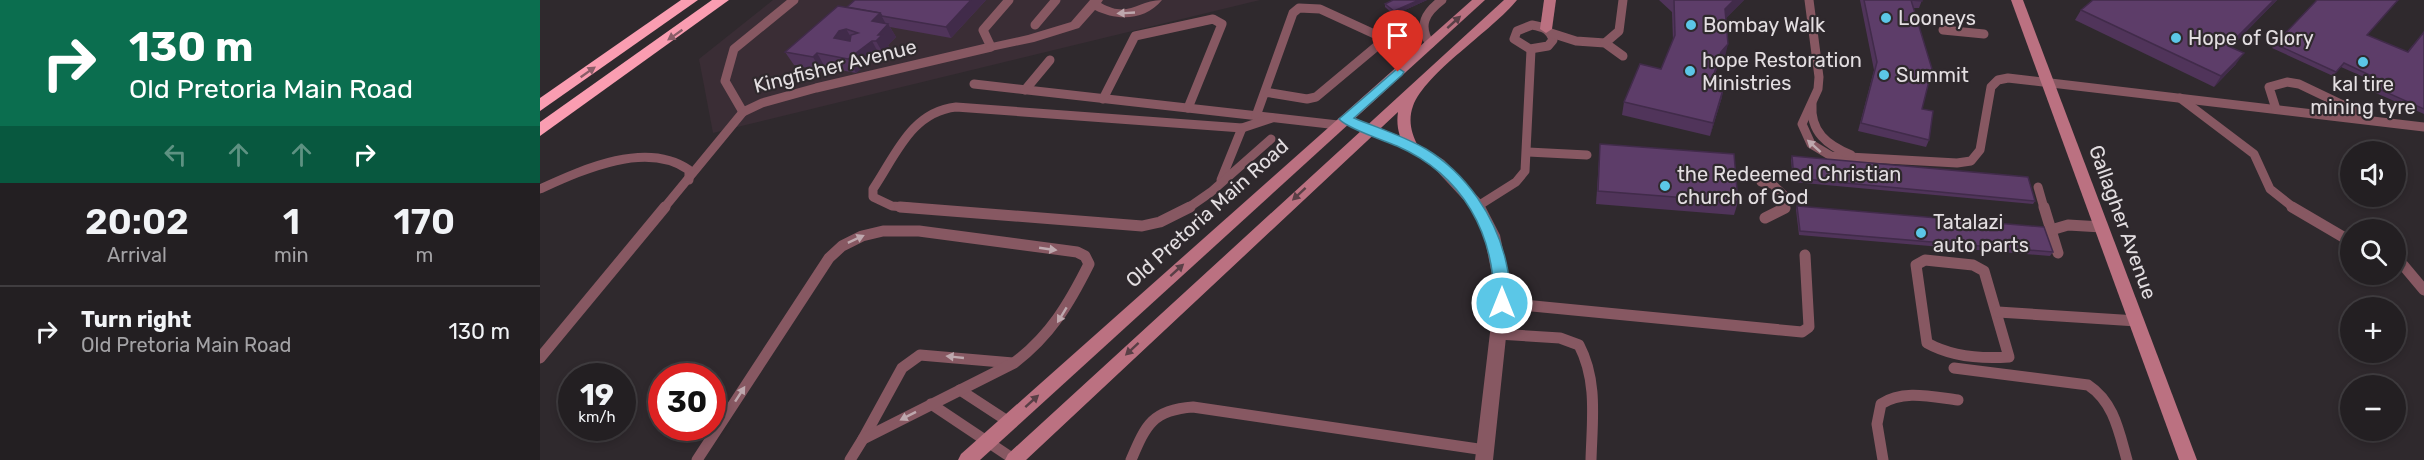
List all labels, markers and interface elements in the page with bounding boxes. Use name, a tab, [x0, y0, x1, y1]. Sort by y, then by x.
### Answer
place label: Looneys	[1898, 6, 1976, 30]
one-way arrow	[1116, 8, 1135, 17]
pin	[1372, 10, 1423, 72]
marker: Looneys	[1879, 11, 1893, 25]
place label: Bombay Walk	[1703, 13, 1826, 37]
one-way arrow	[1447, 15, 1462, 29]
marker: Bombay Walk	[1684, 18, 1698, 32]
icon: arrive	[1381, 19, 1414, 52]
text: 130 m	[129, 22, 254, 72]
icon: right	[30, 24, 108, 102]
place label: Hope of Glory	[2188, 26, 2314, 50]
one-way arrow	[668, 29, 684, 41]
marker: Hope of Glory	[2169, 31, 2183, 45]
street label: Kingfisher Avenue	[751, 34, 919, 98]
place label: hope Restoration Ministries	[1702, 48, 1862, 95]
marker: kal tire mining tyre	[2356, 55, 2370, 69]
place label: Summit	[1896, 63, 1969, 87]
marker: hope Restoration Ministries	[1683, 64, 1697, 78]
one-way arrow	[580, 67, 596, 78]
marker: Summit	[1877, 68, 1891, 82]
place label: kal tire mining tyre	[2310, 72, 2416, 119]
text: Old Pretoria Main Road	[129, 73, 413, 105]
street label: Old Pretoria Main Road	[1121, 134, 1293, 292]
icon: left	[159, 138, 192, 171]
icon: ahead	[222, 138, 255, 171]
icon: ahead	[285, 138, 318, 171]
icon: right	[348, 138, 381, 171]
one-way arrow	[1806, 139, 1821, 153]
map controls	[2340, 141, 2406, 441]
button: sound	[2340, 141, 2406, 207]
street label: Gallagher Avenue	[2084, 142, 2162, 302]
place label: the Redeemed Christian church of God	[1677, 162, 1901, 209]
marker: the Redeemed Christian church of God	[1658, 179, 1672, 193]
one-way arrow	[1292, 187, 1307, 200]
text: 20:02	[85, 200, 189, 243]
text: 1	[283, 200, 300, 243]
text: 170	[394, 200, 455, 243]
place label: Tatalazi auto parts	[1933, 210, 2029, 257]
button: search	[2340, 219, 2406, 285]
marker: Tatalazi auto parts	[1914, 226, 1928, 240]
one-way arrow	[847, 235, 864, 244]
text: Arrival	[107, 243, 167, 267]
text: min	[274, 243, 309, 267]
text: m	[415, 243, 433, 267]
one-way arrow	[1039, 244, 1058, 253]
one-way arrow	[1169, 264, 1184, 277]
position arrow	[1470, 271, 1534, 335]
button: +	[2340, 297, 2406, 363]
text: Turn right	[81, 306, 191, 333]
one-way arrow	[1057, 307, 1068, 324]
icon: right	[30, 315, 63, 348]
text: 130 m	[448, 318, 510, 345]
text: Old Pretoria Main Road	[81, 333, 291, 357]
one-way arrow	[1126, 342, 1140, 356]
one-way arrow	[946, 352, 965, 362]
speed limit sign: 30	[648, 363, 726, 441]
button: −	[2340, 375, 2406, 441]
text: 19	[580, 377, 614, 413]
one-way arrow	[734, 386, 746, 402]
one-way arrow	[1024, 395, 1039, 408]
text: km/h	[578, 408, 616, 426]
one-way arrow	[899, 411, 916, 421]

